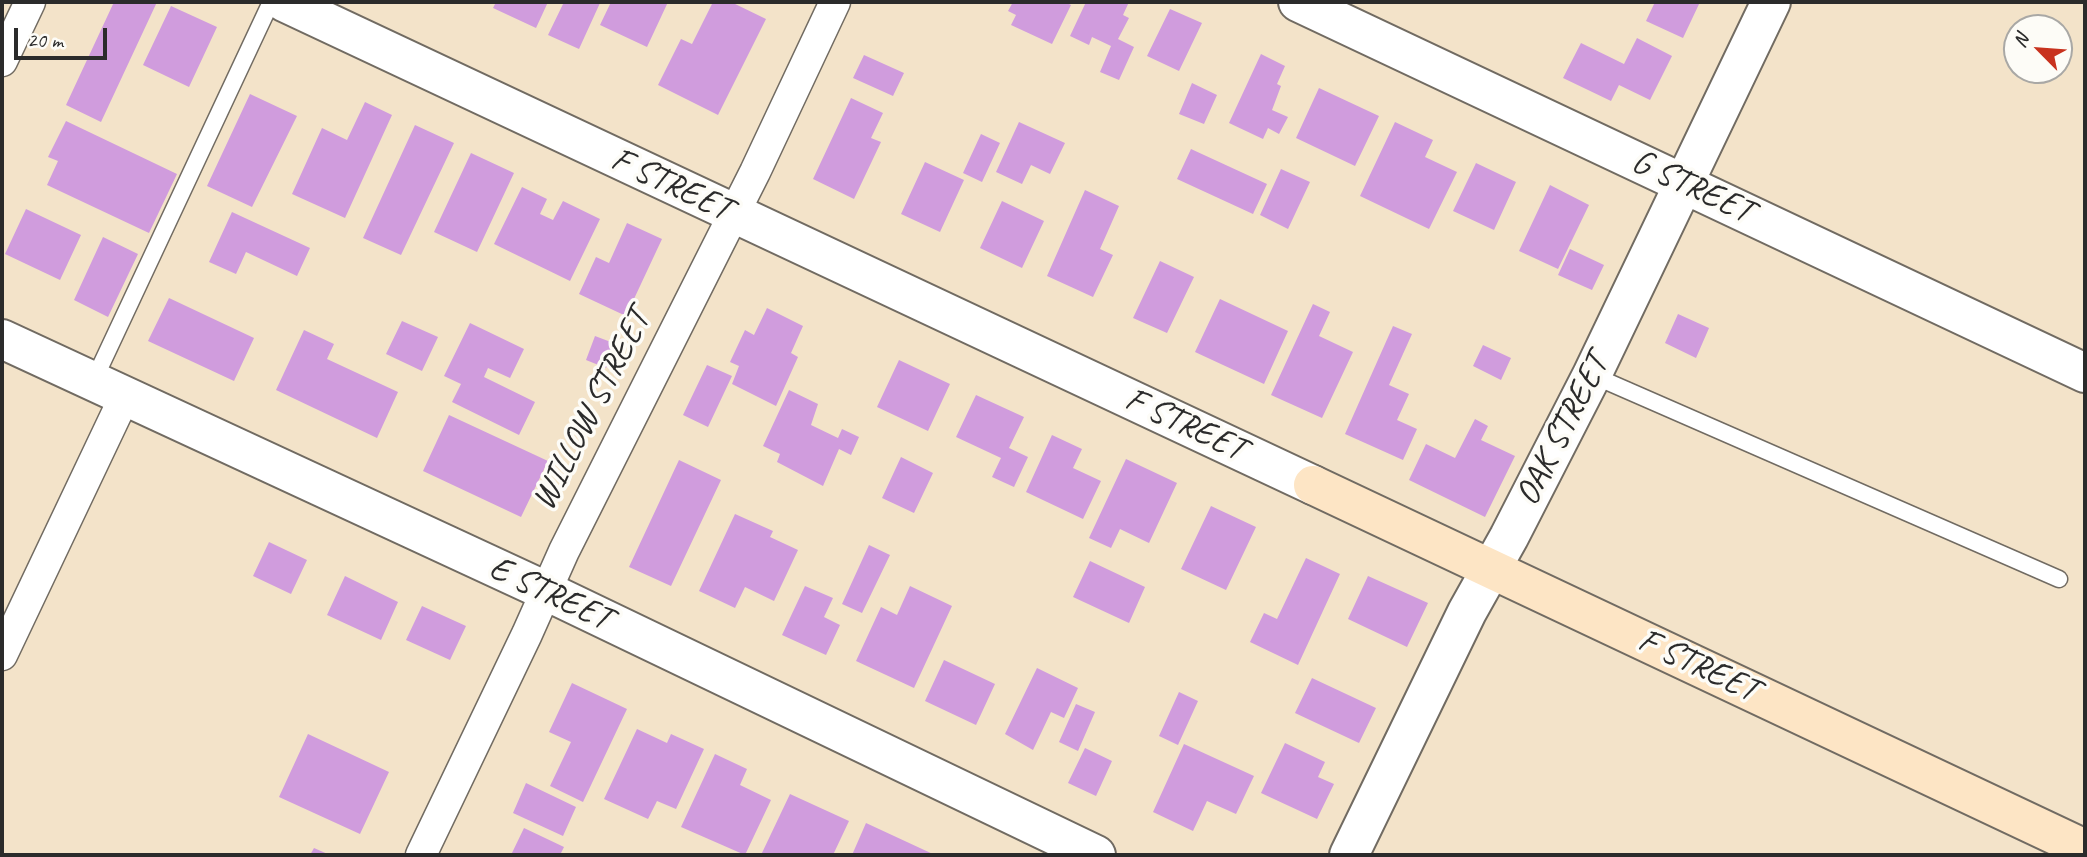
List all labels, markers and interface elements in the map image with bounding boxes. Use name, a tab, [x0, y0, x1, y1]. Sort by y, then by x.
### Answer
scale bar	[18, 14, 110, 58]
north arrow	[2003, 14, 2073, 84]
text: 20 m	[27, 27, 63, 53]
text: N	[2007, 31, 2034, 51]
street label: F STREET	[604, 139, 738, 231]
street label: G STREET	[1625, 141, 1759, 233]
street label: WILLOW STREET	[523, 303, 661, 517]
street label: OAK STREET	[1507, 347, 1619, 513]
street label: F STREET	[1118, 379, 1252, 471]
street label: E STREET	[482, 547, 618, 641]
street label: F STREET	[1631, 620, 1765, 712]

